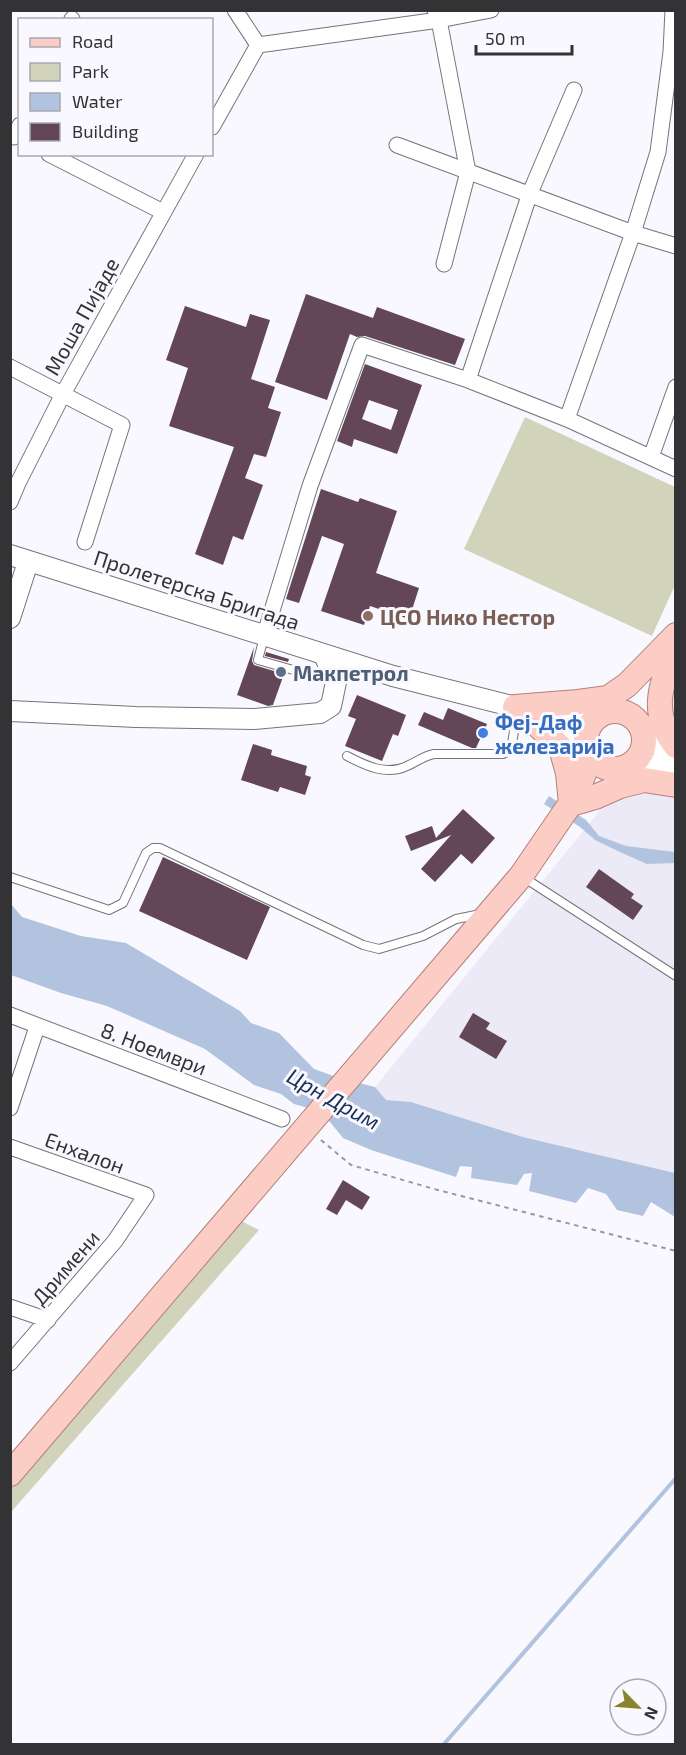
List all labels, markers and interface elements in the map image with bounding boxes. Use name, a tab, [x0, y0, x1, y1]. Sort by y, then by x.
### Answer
legend	[18, 18, 213, 156]
scale bar	[476, 18, 572, 56]
text: 50 m	[485, 27, 525, 49]
text: Road	[72, 30, 113, 52]
text: Park	[72, 60, 109, 82]
text: Water	[72, 90, 122, 112]
text: Building	[72, 120, 139, 142]
street label: Моша Пијаде	[38, 253, 124, 380]
street label: Пролетерска Бригада	[91, 544, 303, 634]
place label: ЦСО Нико Нестор	[380, 604, 555, 629]
marker: ЦСО Нико Нестор	[361, 609, 375, 623]
place label: Макпетрол	[293, 660, 409, 685]
marker: Макпетрол	[274, 665, 288, 679]
place label: Феј-Даф железарија	[495, 709, 615, 758]
marker: Феј-Даф железарија	[476, 726, 490, 740]
street label: 8. Ноември	[97, 1016, 211, 1080]
water label: Црн Дрим	[283, 1062, 385, 1134]
street label: Енхалон	[42, 1126, 128, 1178]
street label: Дримени	[26, 1225, 104, 1309]
north arrow	[608, 1677, 668, 1737]
text: N	[641, 1704, 663, 1723]

